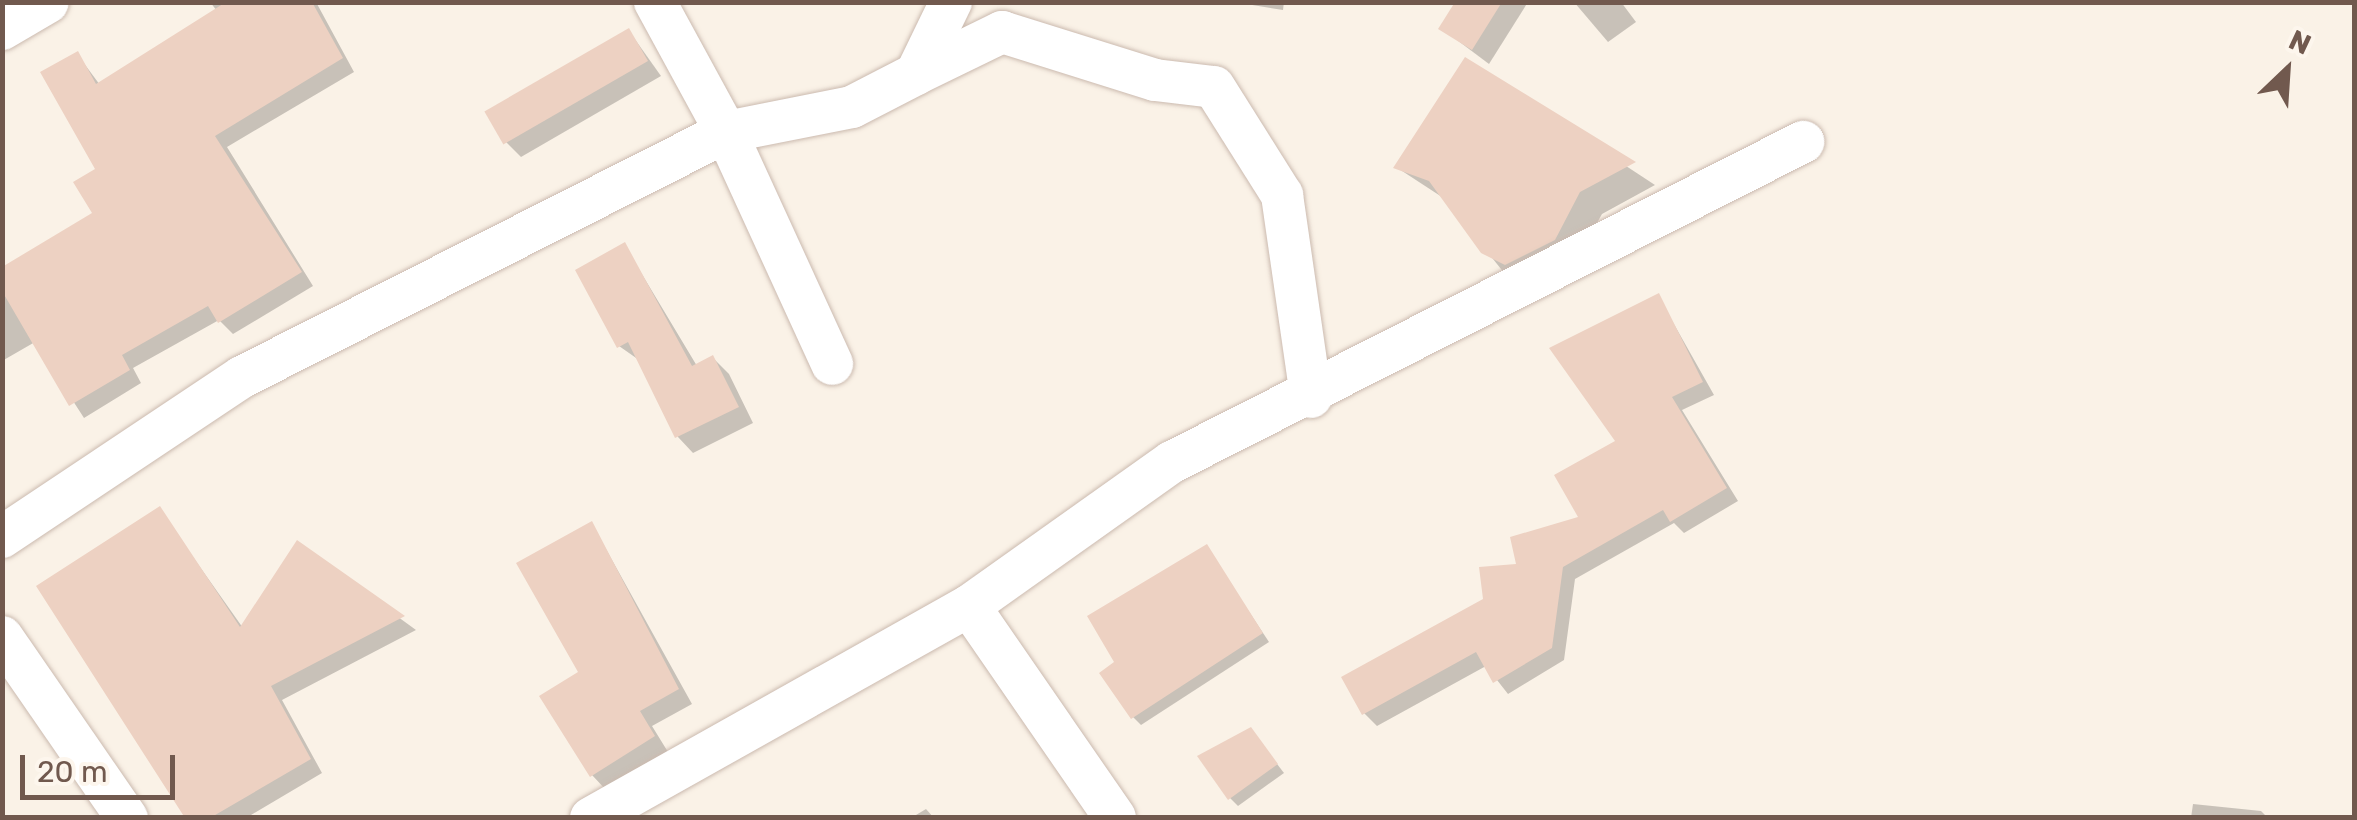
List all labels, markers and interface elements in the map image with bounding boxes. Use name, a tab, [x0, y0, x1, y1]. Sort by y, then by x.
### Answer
north arrow	[2237, 20, 2337, 120]
text: N	[2284, 23, 2316, 62]
scale bar	[25, 735, 180, 797]
text: 20 m	[37, 754, 108, 790]

